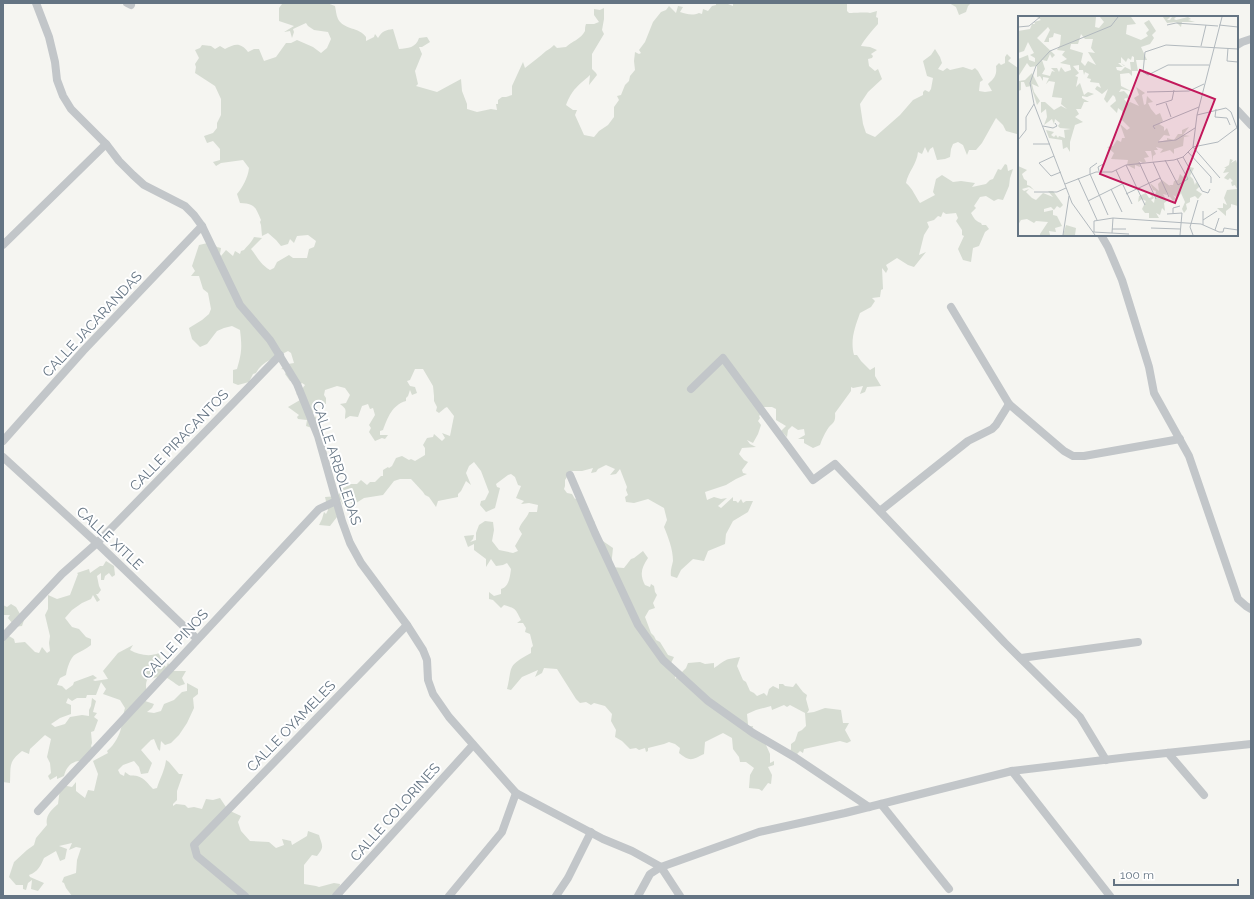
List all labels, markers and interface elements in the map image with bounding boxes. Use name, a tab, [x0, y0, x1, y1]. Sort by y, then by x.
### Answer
inset map	[1018, 16, 1238, 236]
street label: CALLE JACARANDAS	[39, 268, 145, 380]
street label: CALLE PIRACANTOS	[126, 386, 232, 494]
street label: CALLE ARBOLEDAS	[309, 399, 365, 528]
street label: CALLE XITLE	[74, 503, 146, 573]
street label: CALLE PINOS	[139, 606, 212, 682]
street label: CALLE OYAMELES	[243, 677, 339, 775]
street label: CALLE COLORINES	[347, 759, 443, 864]
scale bar	[1114, 861, 1238, 887]
text: 100 m	[1120, 868, 1154, 882]

